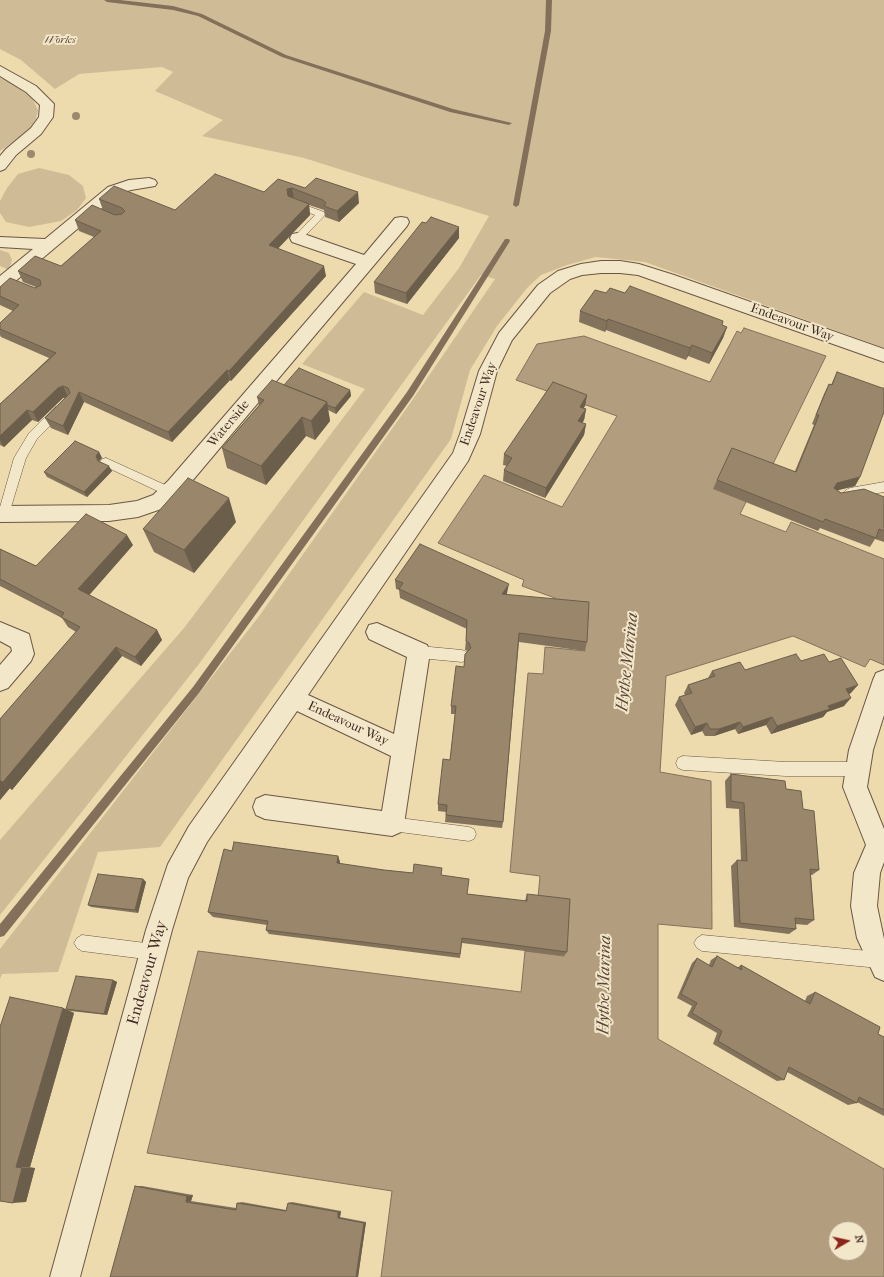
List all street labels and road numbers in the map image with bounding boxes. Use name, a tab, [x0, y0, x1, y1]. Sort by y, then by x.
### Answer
street label: Endeavour Way	[748, 301, 836, 345]
street label: Endeavour Way	[457, 360, 501, 448]
street label: Waterside	[205, 397, 253, 451]
street label: Endeavour Way	[305, 698, 391, 750]
street label: Endeavour Way	[124, 918, 172, 1028]

